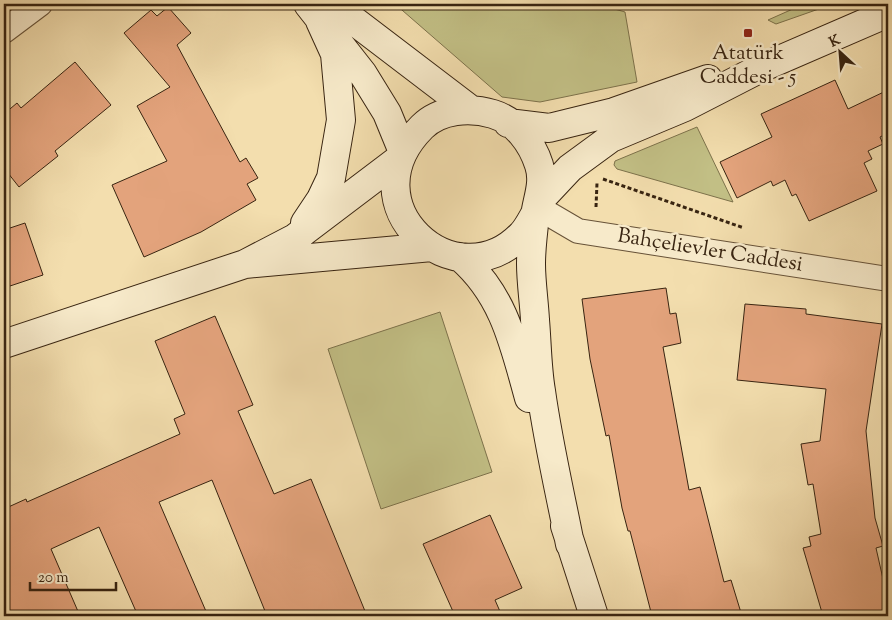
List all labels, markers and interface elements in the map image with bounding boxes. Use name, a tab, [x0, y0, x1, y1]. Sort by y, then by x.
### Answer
marker: Atatürk Caddesi - 5	[742, 27, 754, 39]
north arrow	[814, 28, 864, 78]
text: K	[826, 31, 845, 53]
place label: Atatürk Caddesi - 5	[700, 39, 796, 93]
street label: Bahçelievler Caddesi	[615, 222, 805, 280]
scale bar	[30, 560, 116, 592]
text: 20 m	[38, 568, 69, 589]

